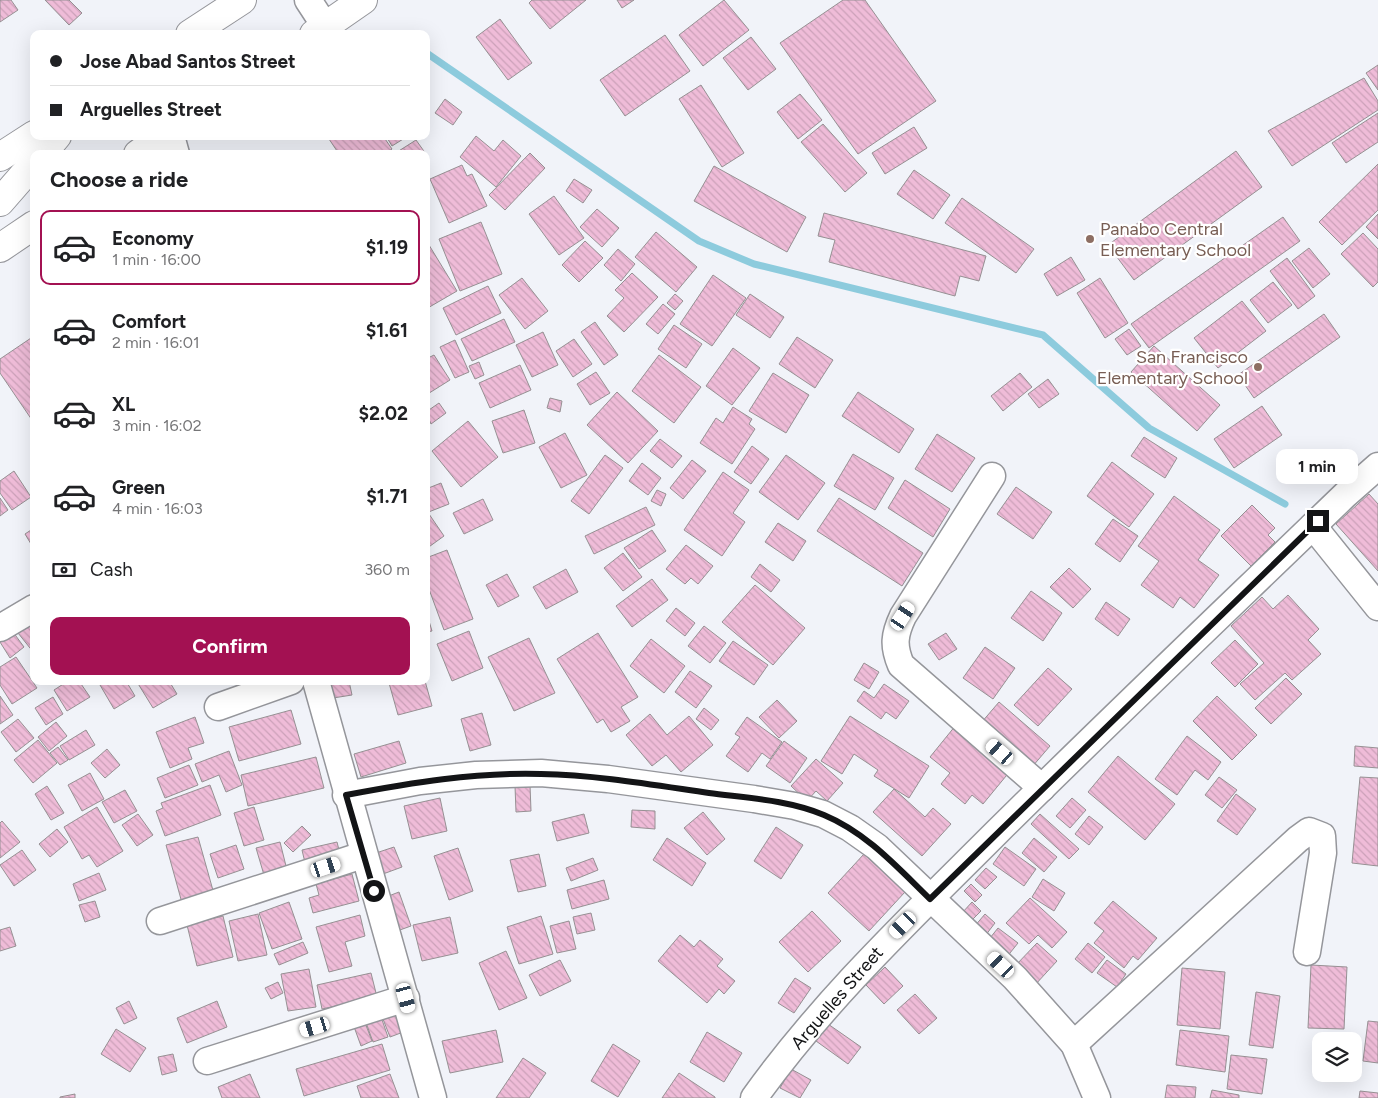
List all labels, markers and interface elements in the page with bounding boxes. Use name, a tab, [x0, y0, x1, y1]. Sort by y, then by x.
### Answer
text: Jose Abad Santos Street	[80, 50, 296, 73]
text: Arguelles Street	[80, 98, 222, 121]
text: Choose a ride	[50, 166, 188, 193]
place label: Panabo Central Elementary School	[1100, 218, 1251, 261]
icon: car	[52, 225, 97, 270]
text: Economy	[112, 227, 194, 250]
marker: Panabo Central Elementary School	[1084, 233, 1096, 245]
text: $1.19	[366, 236, 408, 259]
text: 1 min · 16:00	[112, 250, 201, 269]
icon: car	[52, 308, 97, 353]
text: Comfort	[112, 310, 187, 333]
text: $1.61	[366, 319, 408, 342]
text: 2 min · 16:01	[112, 333, 200, 352]
place label: San Francisco Elementary School	[1097, 346, 1248, 389]
marker: San Francisco Elementary School	[1252, 361, 1264, 373]
icon: car	[52, 391, 97, 436]
text: XL	[112, 393, 135, 416]
text: $2.02	[358, 402, 408, 425]
text: 3 min · 16:02	[112, 416, 202, 435]
callout: 1 min	[1277, 448, 1359, 484]
text: 1 min	[1298, 457, 1336, 476]
icon: car	[52, 474, 97, 519]
text: Green	[112, 476, 165, 499]
text: $1.71	[366, 485, 408, 508]
text: 4 min · 16:03	[112, 499, 203, 518]
route end	[1307, 510, 1329, 532]
icon: cash	[50, 556, 78, 584]
text: Cash	[90, 558, 133, 581]
text: 360 m	[364, 560, 410, 579]
car	[888, 599, 917, 633]
button: Confirm	[50, 617, 410, 675]
car	[983, 736, 1016, 768]
car	[309, 855, 342, 879]
route start	[363, 880, 385, 902]
car	[887, 909, 918, 941]
street label: Arguelles Street	[786, 942, 888, 1054]
car	[984, 949, 1017, 981]
car	[394, 982, 417, 1014]
car	[298, 1015, 331, 1039]
map controls	[1312, 1032, 1362, 1082]
button: layers	[1312, 1032, 1362, 1082]

